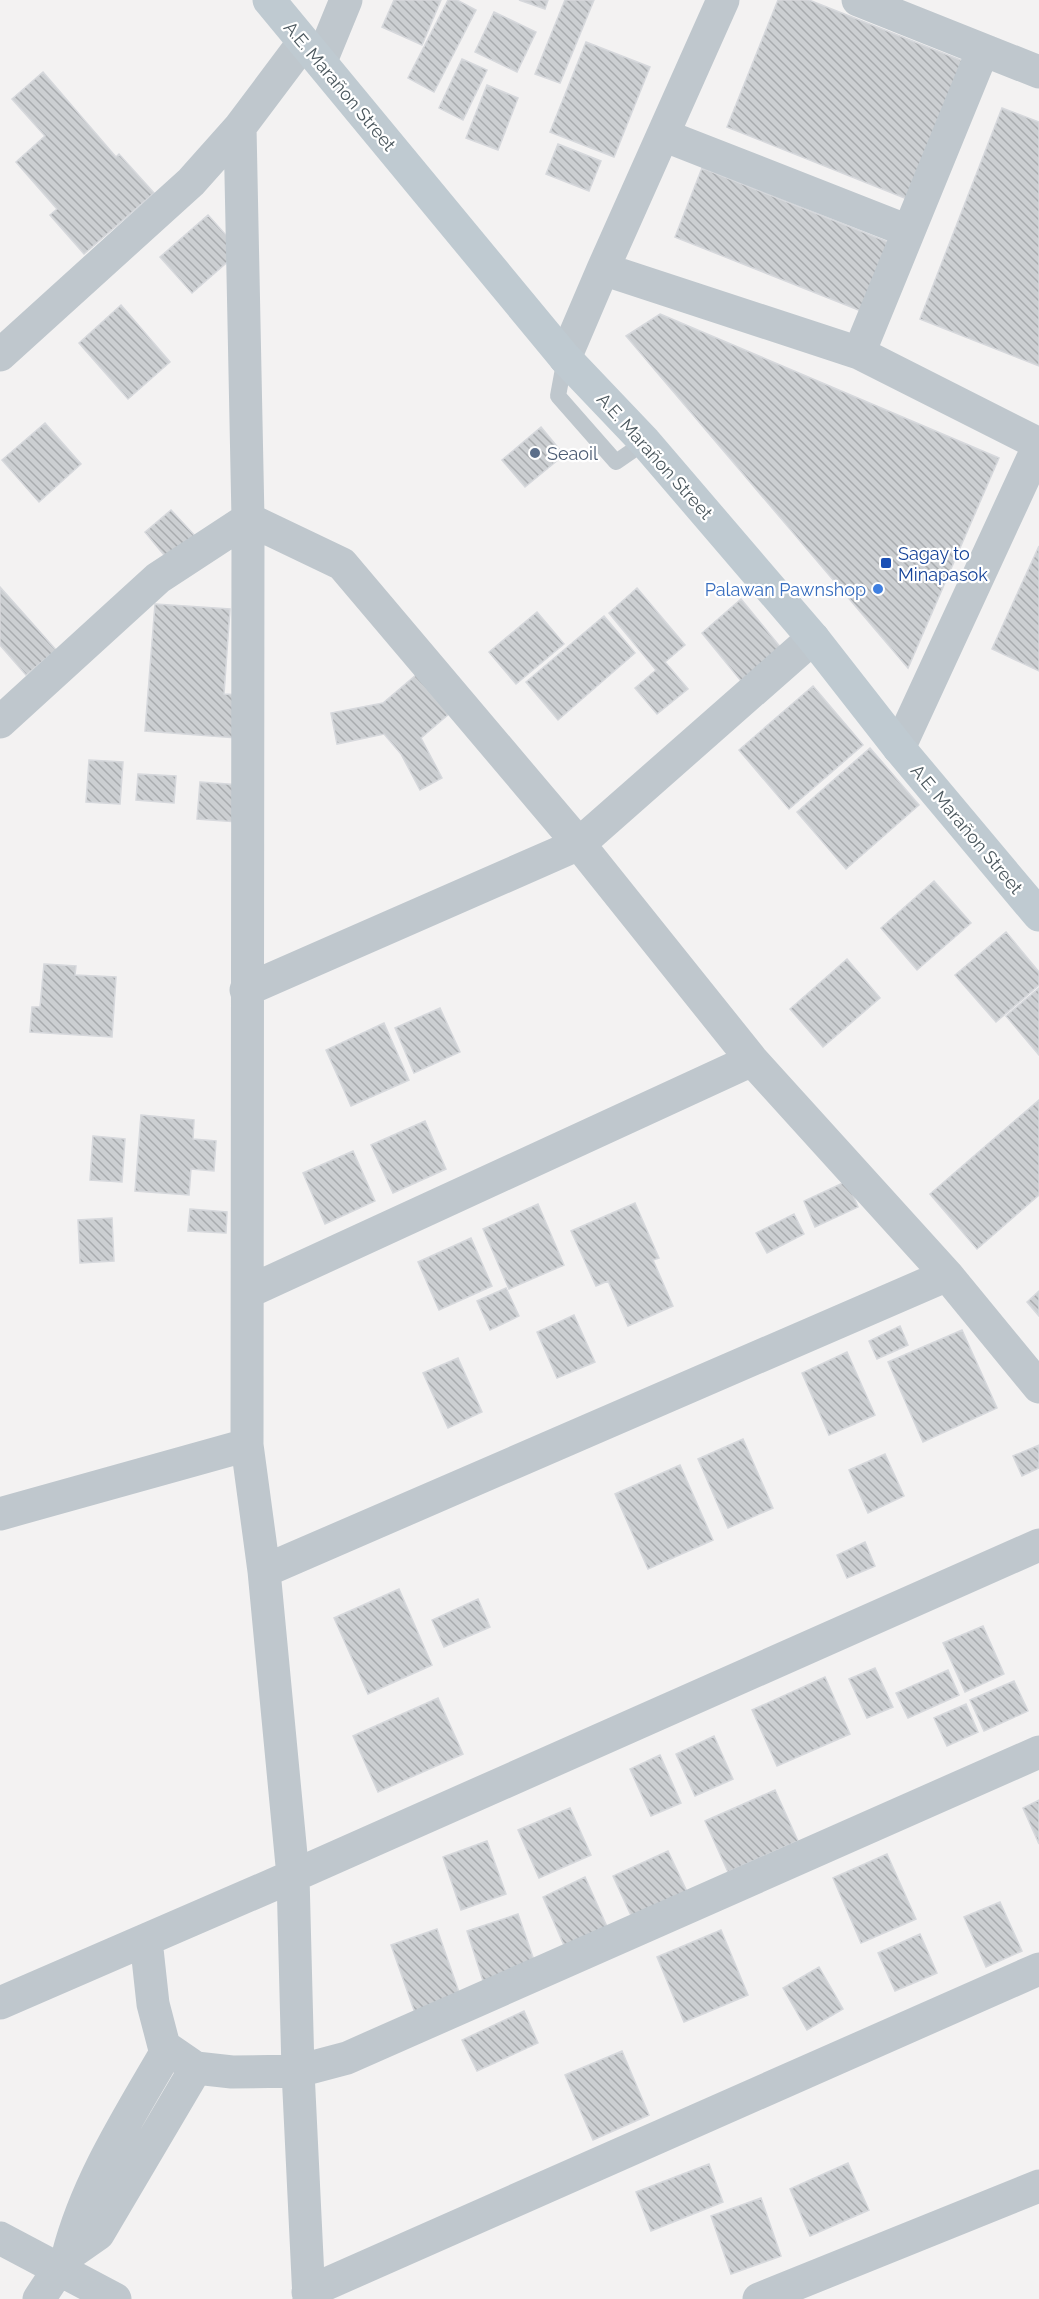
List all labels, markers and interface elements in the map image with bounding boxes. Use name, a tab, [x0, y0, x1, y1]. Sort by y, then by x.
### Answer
street label: A.E. Marañon Street	[280, 17, 400, 155]
street label: A.E. Marañon Street	[593, 389, 717, 523]
place label: Seaoil	[547, 443, 598, 464]
marker: Seaoil	[528, 446, 542, 460]
place label: Sagay to Minapasok	[898, 543, 988, 585]
marker: Sagay to Minapasok	[879, 556, 893, 570]
place label: Palawan Pawnshop	[705, 579, 866, 600]
marker: Palawan Pawnshop	[871, 582, 885, 596]
street label: A.E. Marañon Street	[907, 760, 1027, 898]

